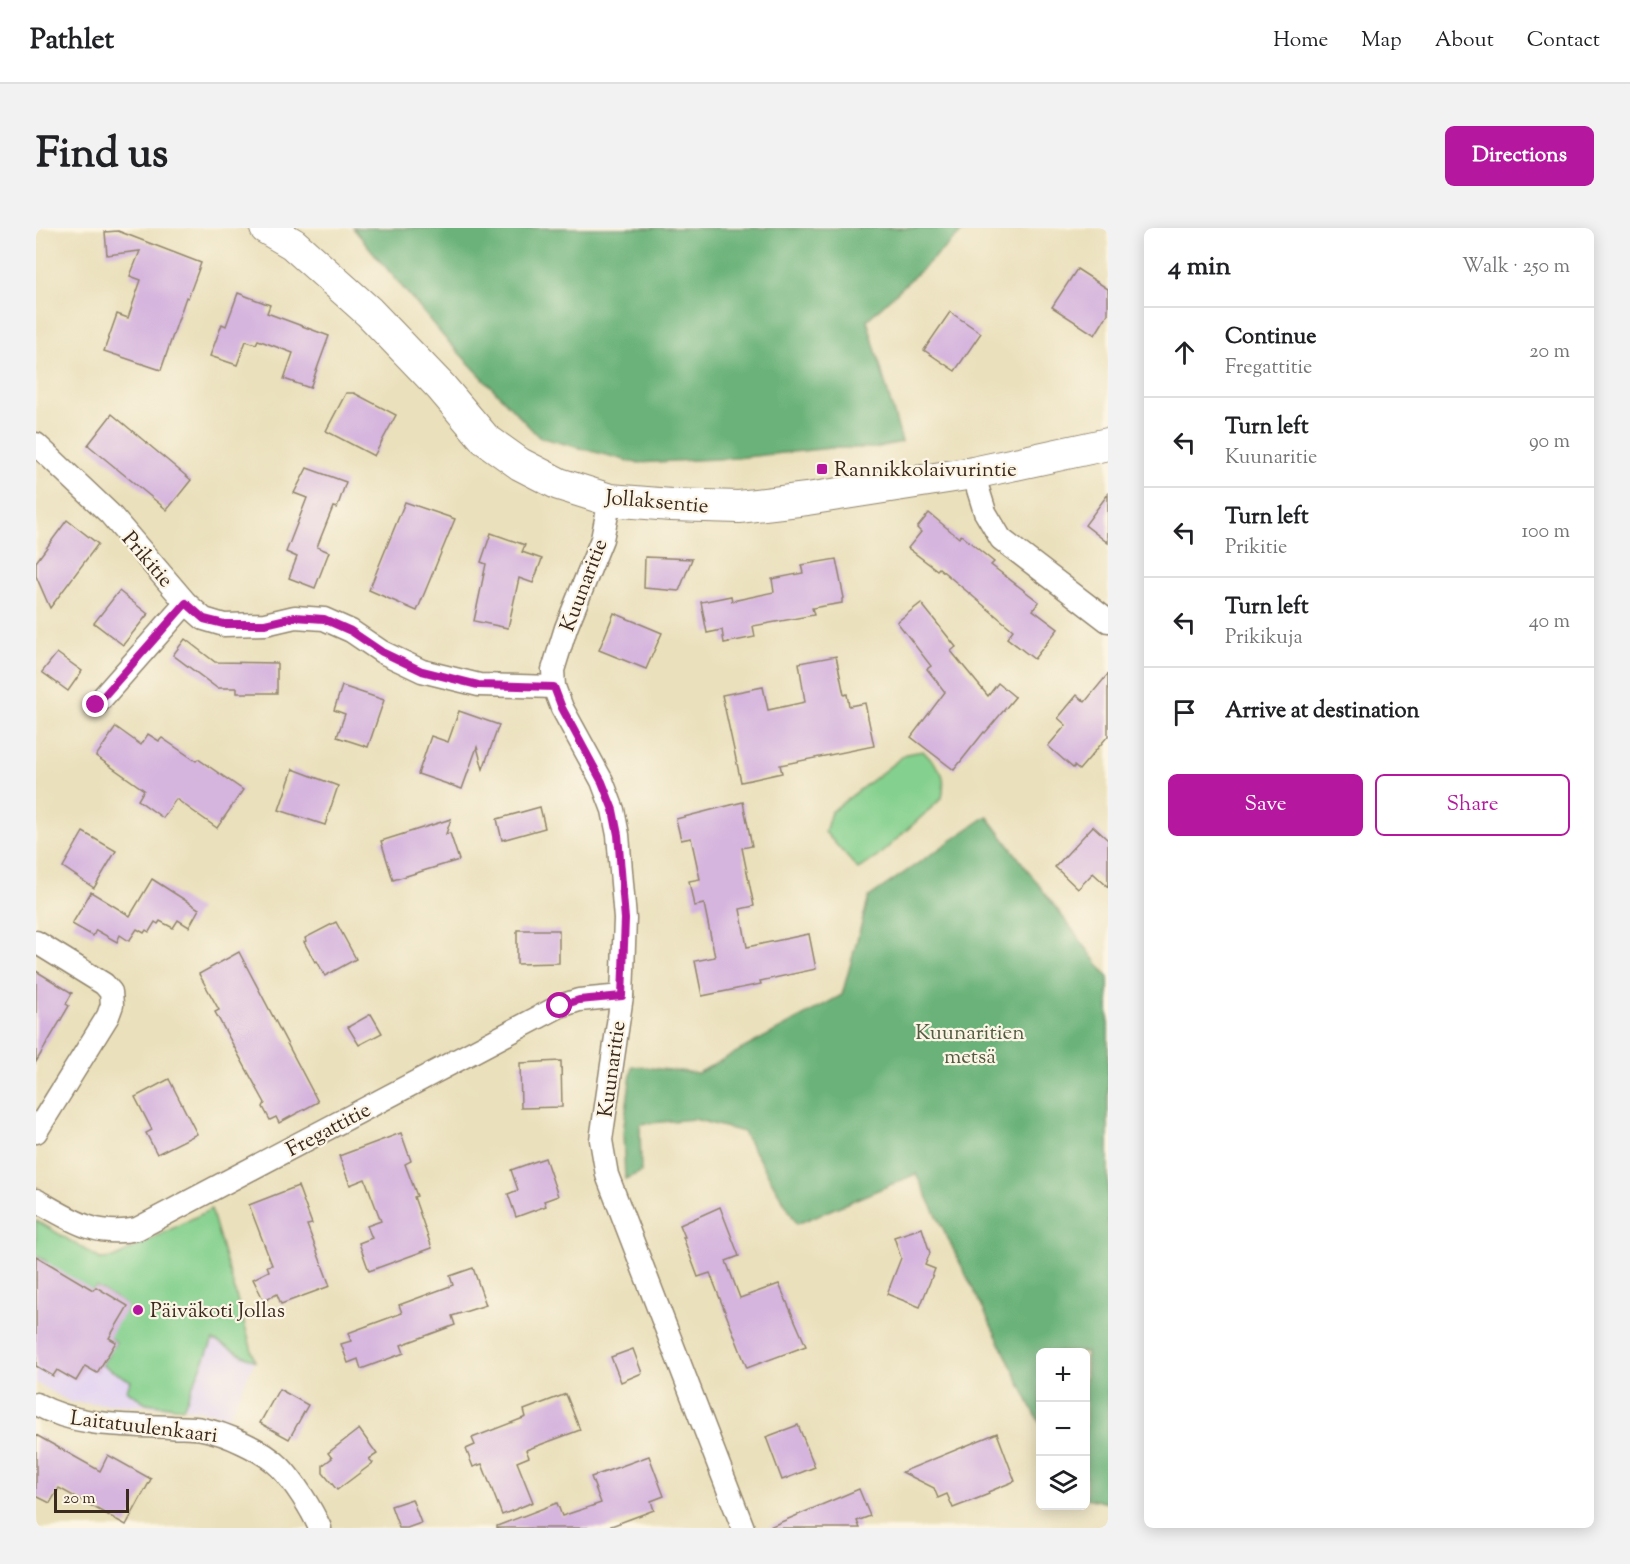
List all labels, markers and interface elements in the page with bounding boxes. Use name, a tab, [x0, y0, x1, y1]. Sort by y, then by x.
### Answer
text: Pathlet	[30, 21, 114, 61]
text: Home	[1273, 26, 1328, 56]
text: Map	[1361, 26, 1402, 56]
text: About	[1435, 26, 1494, 56]
text: Contact	[1527, 26, 1600, 56]
text: Find us	[36, 126, 168, 186]
button: Directions	[1445, 126, 1594, 186]
text: 4 min	[1168, 249, 1231, 286]
text: Walk · 250 m	[1462, 253, 1570, 282]
text: Continue	[1225, 322, 1316, 354]
icon: ahead	[1168, 336, 1201, 369]
text: 20 m	[1529, 338, 1570, 367]
text: Fregattitie	[1225, 354, 1312, 383]
text: Turn left	[1225, 412, 1308, 444]
icon: left	[1168, 426, 1201, 459]
text: 90 m	[1529, 428, 1570, 457]
text: Kuunaritie	[1225, 444, 1317, 473]
place label: Rannikkolaivurintie	[834, 456, 1017, 486]
marker: Rannikkolaivurintie	[815, 462, 829, 476]
street label: Jollaksentie	[603, 483, 710, 522]
text: Turn left	[1225, 502, 1308, 534]
icon: left	[1168, 516, 1201, 549]
text: 100 m	[1521, 518, 1570, 547]
street label: Prikitie	[114, 526, 179, 595]
text: Prikitie	[1225, 534, 1287, 563]
street label: Kuunaritie	[553, 535, 616, 636]
text: Turn left	[1225, 592, 1308, 624]
icon: left	[1168, 606, 1201, 639]
text: 40 m	[1529, 608, 1570, 637]
text: Prikikuja	[1225, 624, 1303, 653]
route end	[82, 691, 108, 717]
icon: arrive	[1168, 696, 1201, 729]
text: Arrive at destination	[1225, 696, 1420, 728]
button: Save	[1168, 774, 1363, 836]
button: Share	[1375, 774, 1570, 836]
route start	[546, 992, 572, 1018]
street label: Kuunaritie	[591, 1019, 635, 1119]
park label: Kuunaritien metsä	[915, 1019, 1025, 1073]
street label: Fregattitie	[281, 1096, 376, 1166]
place label: Päiväkoti Jollas	[150, 1297, 285, 1327]
marker: Päiväkoti Jollas	[131, 1303, 145, 1317]
map controls	[1036, 1348, 1090, 1510]
button: +	[1036, 1348, 1090, 1402]
button: −	[1036, 1402, 1090, 1456]
street label: Laitatuulenkaari	[68, 1404, 219, 1452]
button: layers	[1036, 1456, 1090, 1510]
scale bar	[54, 1486, 129, 1514]
text: 20 m	[63, 1488, 96, 1511]

